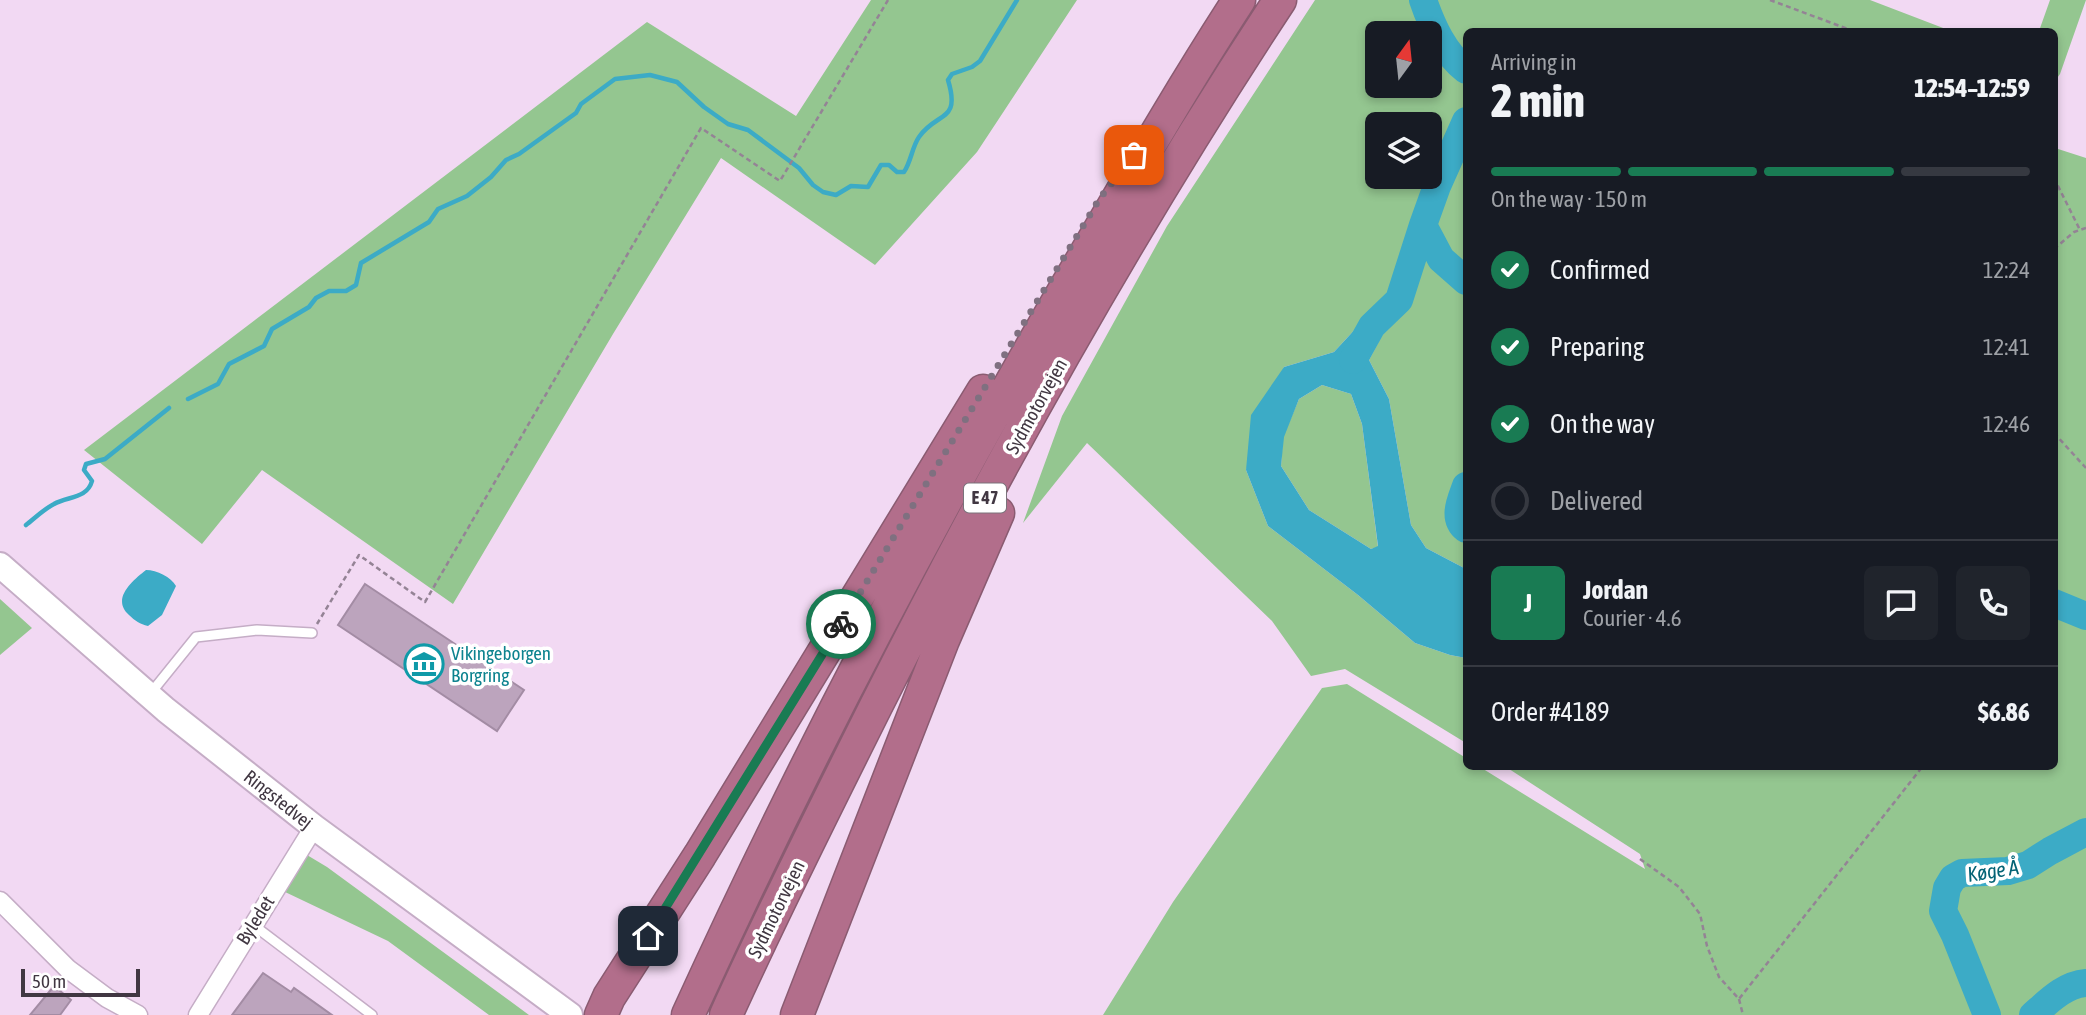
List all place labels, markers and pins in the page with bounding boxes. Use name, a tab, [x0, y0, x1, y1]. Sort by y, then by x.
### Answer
pin	[1104, 125, 1164, 185]
place label: Vikingeborgen Borgring	[451, 642, 551, 686]
museum icon: Vikingeborgen Borgring	[403, 643, 445, 685]
pin	[618, 906, 678, 966]

